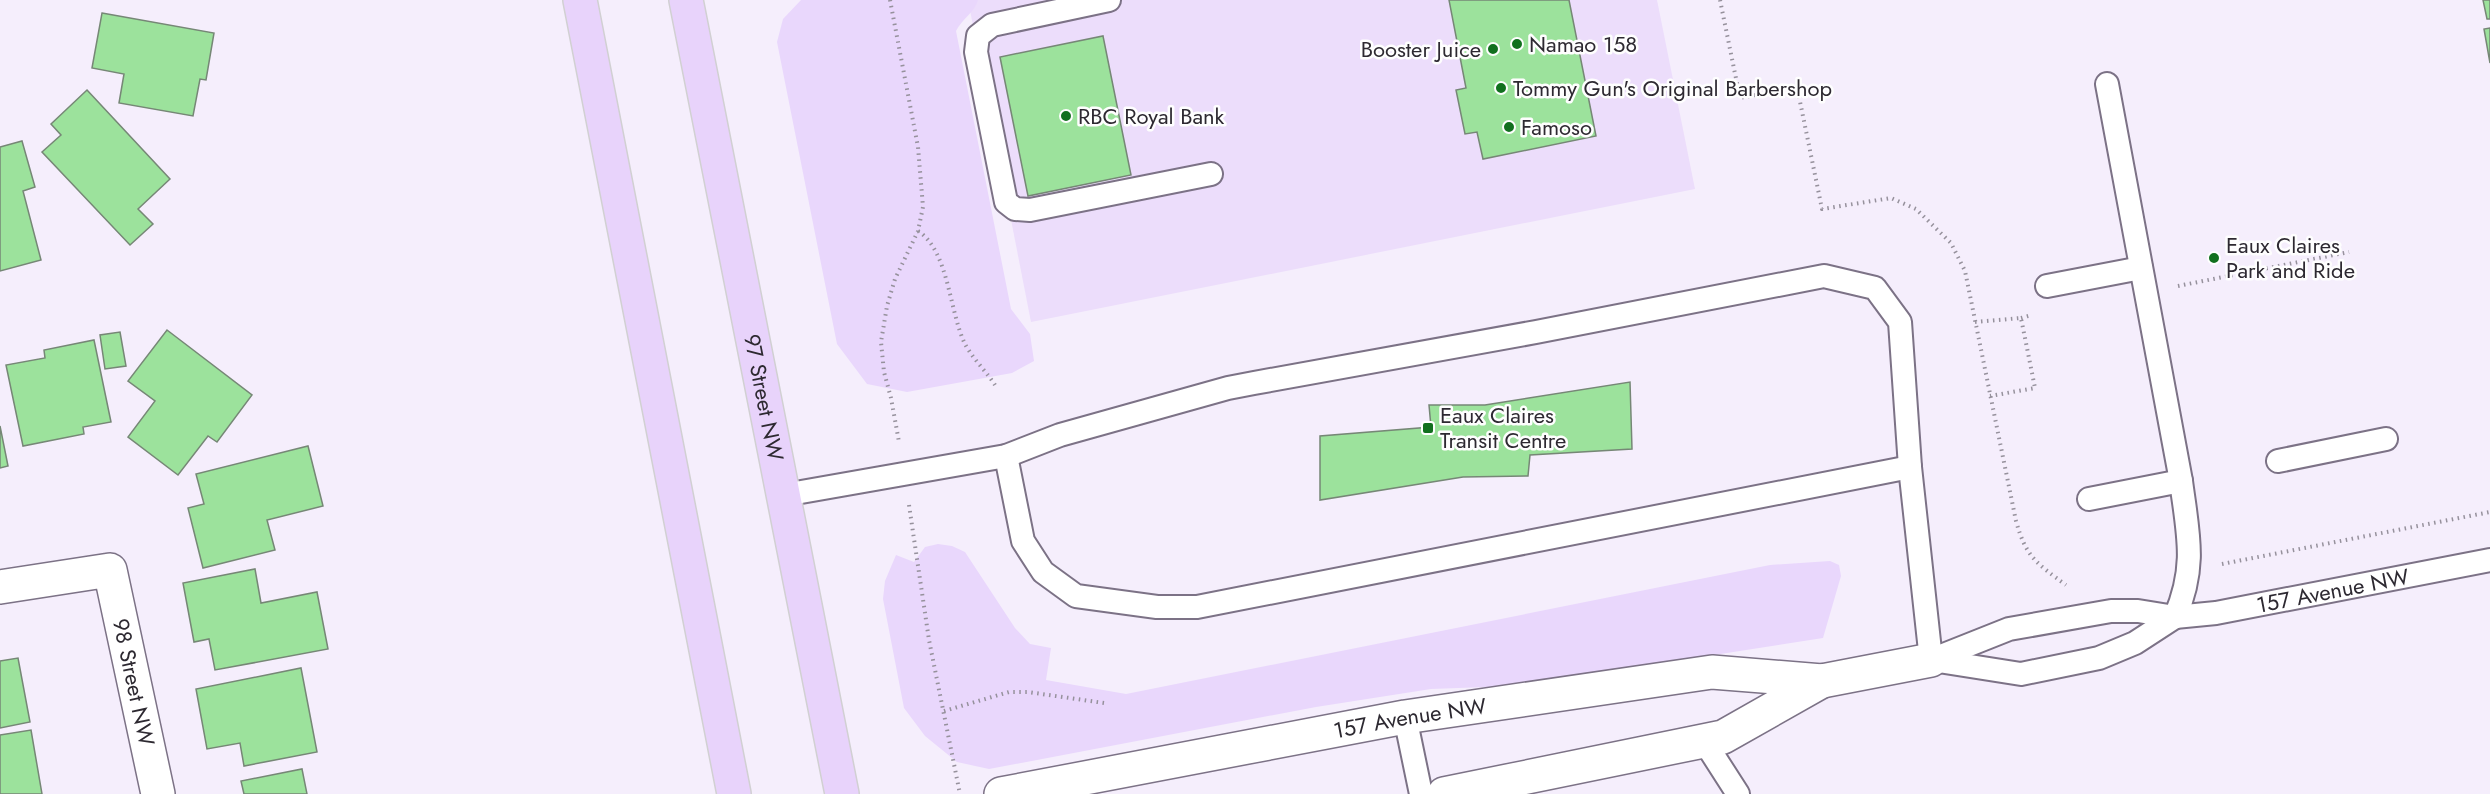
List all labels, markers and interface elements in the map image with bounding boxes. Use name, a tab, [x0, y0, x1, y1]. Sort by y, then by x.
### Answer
place label: Namao 158	[1529, 28, 1637, 60]
place label: Booster Juice	[1361, 33, 1481, 65]
marker: Namao 158	[1510, 37, 1524, 51]
marker: Booster Juice	[1486, 42, 1500, 56]
place label: Tommy Gun's Original Barbershop	[1513, 72, 1832, 104]
marker: Tommy Gun's Original Barbershop	[1494, 81, 1508, 95]
place label: RBC Royal Bank	[1078, 100, 1225, 132]
marker: RBC Royal Bank	[1059, 109, 1073, 123]
place label: Famoso	[1521, 111, 1592, 143]
marker: Famoso	[1502, 120, 1516, 134]
place label: Eaux Claires Park and Ride	[2226, 229, 2355, 286]
marker: Eaux Claires Park and Ride	[2207, 251, 2221, 265]
street label: 97 Street NW	[736, 331, 792, 464]
place label: Eaux Claires Transit Centre	[1440, 399, 1566, 456]
marker: Eaux Claires Transit Centre	[1421, 421, 1435, 435]
street label: 157 Avenue NW	[2254, 560, 2412, 621]
street label: 98 Street NW	[105, 616, 163, 749]
street label: 157 Avenue NW	[1331, 689, 1489, 746]

